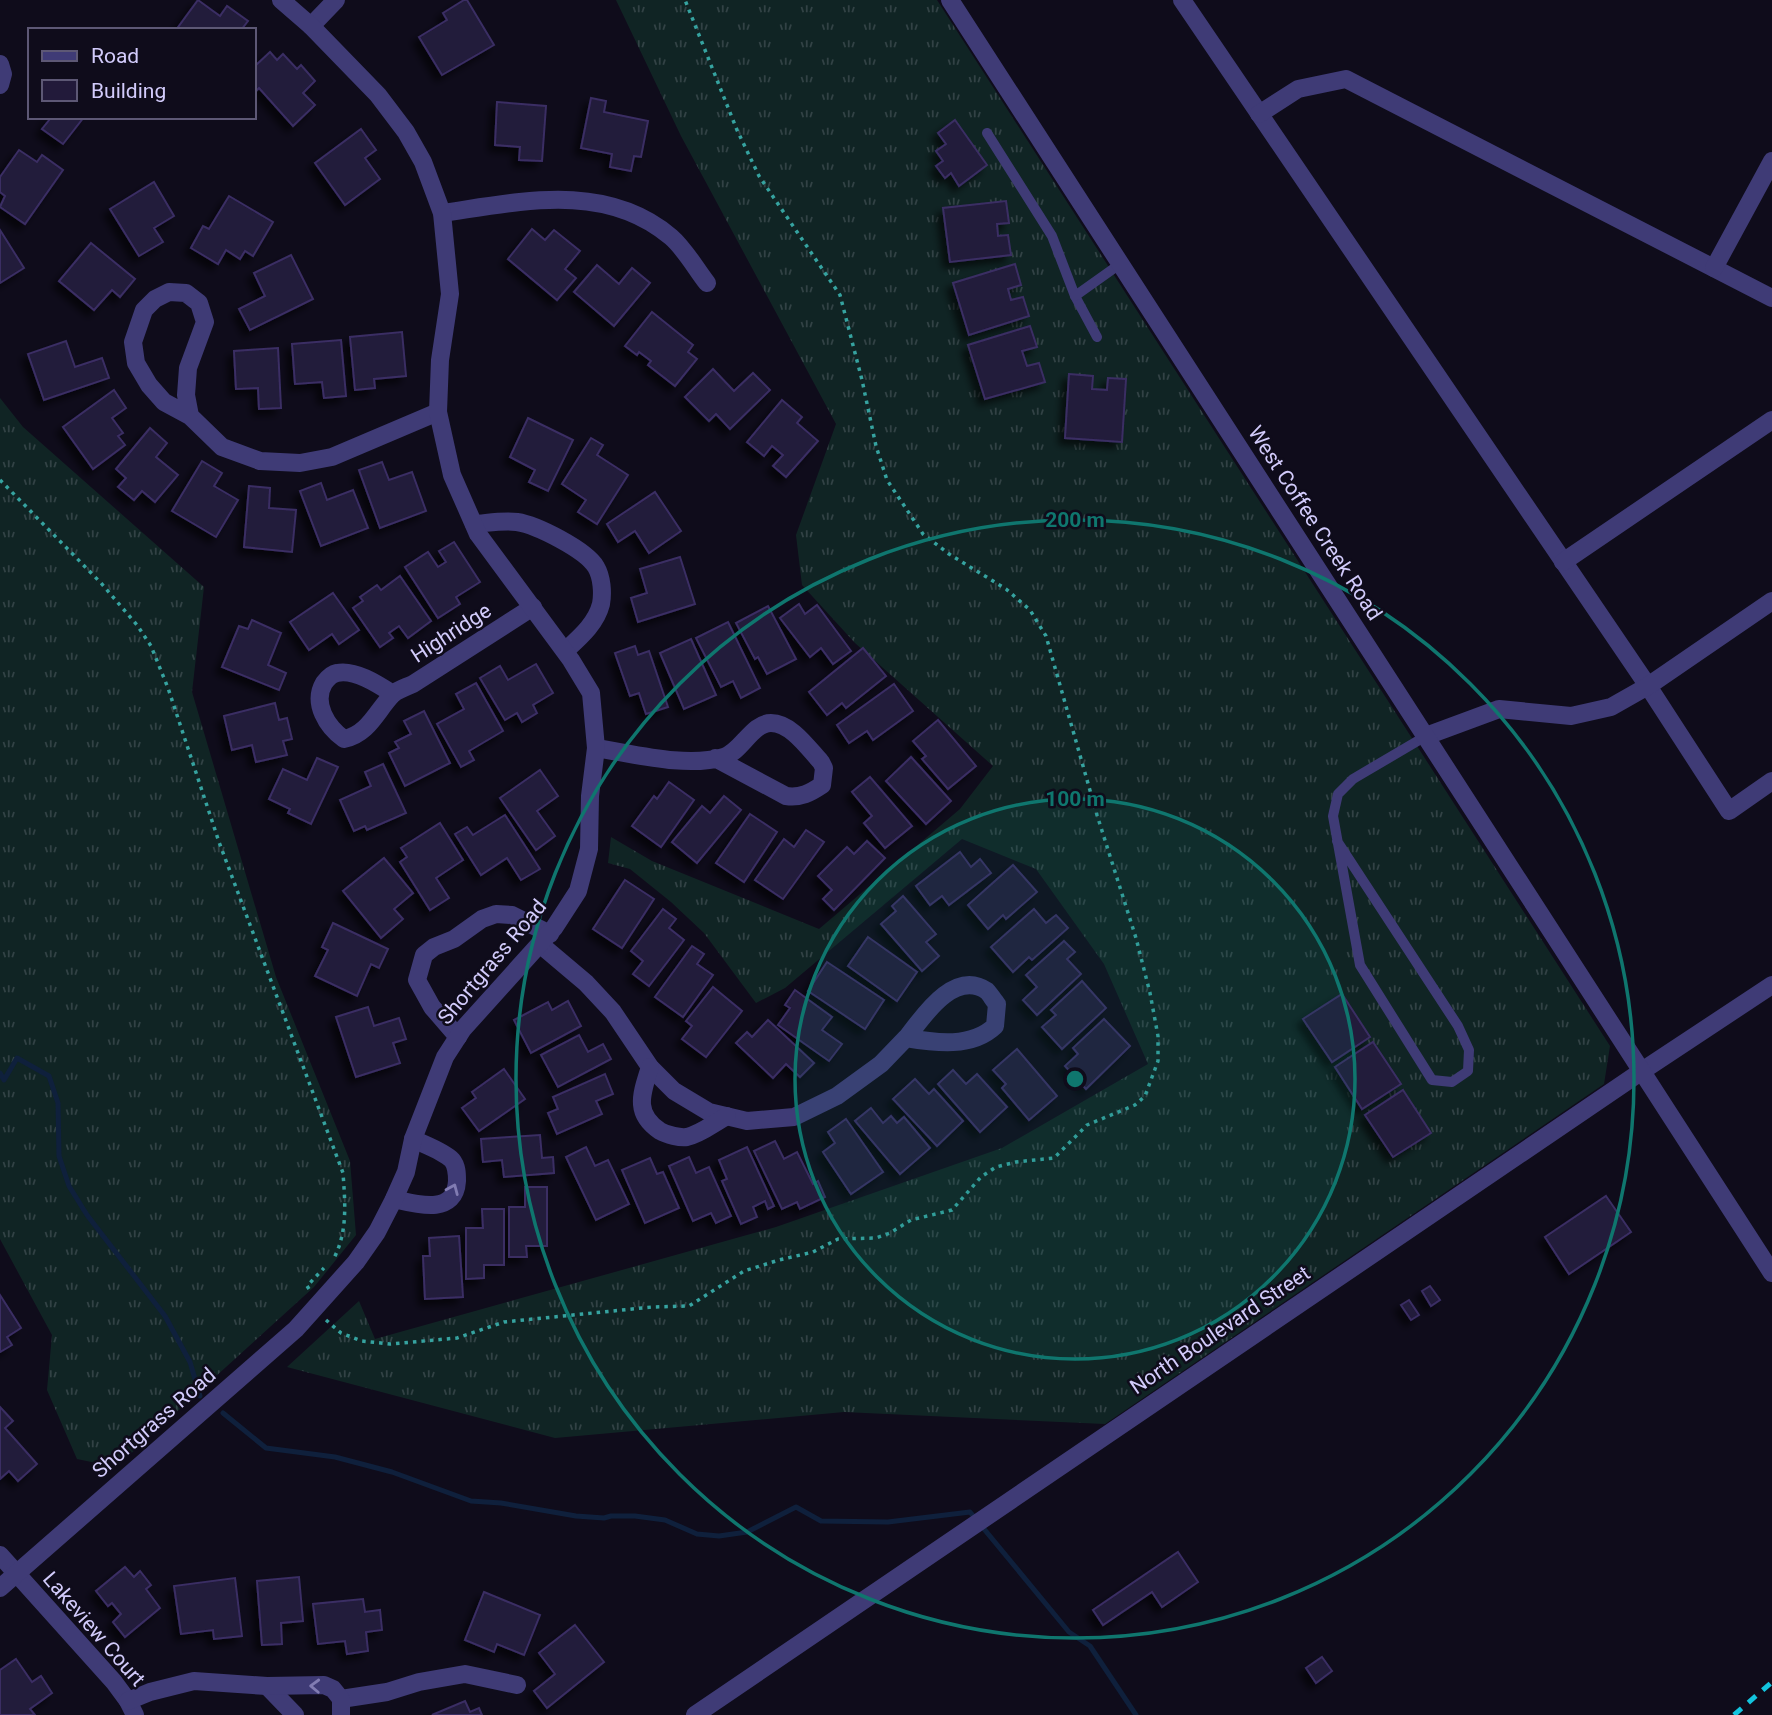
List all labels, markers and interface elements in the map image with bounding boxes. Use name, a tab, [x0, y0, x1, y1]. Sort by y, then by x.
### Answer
legend	[28, 28, 256, 119]
text: Road	[91, 44, 139, 68]
text: Building	[91, 79, 166, 103]
street label: West Coffee Creek Road	[1243, 421, 1387, 625]
text: 200 m	[1045, 508, 1105, 532]
street label: Highridge	[407, 598, 495, 668]
text: 100 m	[1045, 787, 1105, 811]
street label: Shortgrass Road	[433, 895, 551, 1029]
centre of rings	[1063, 1067, 1087, 1091]
one-way arrow	[444, 1184, 458, 1196]
street label: North Boulevard Street	[1125, 1261, 1315, 1399]
street label: Shortgrass Road	[87, 1363, 221, 1483]
street label: Lakeview Court	[38, 1567, 150, 1691]
one-way arrow	[309, 1678, 320, 1694]

